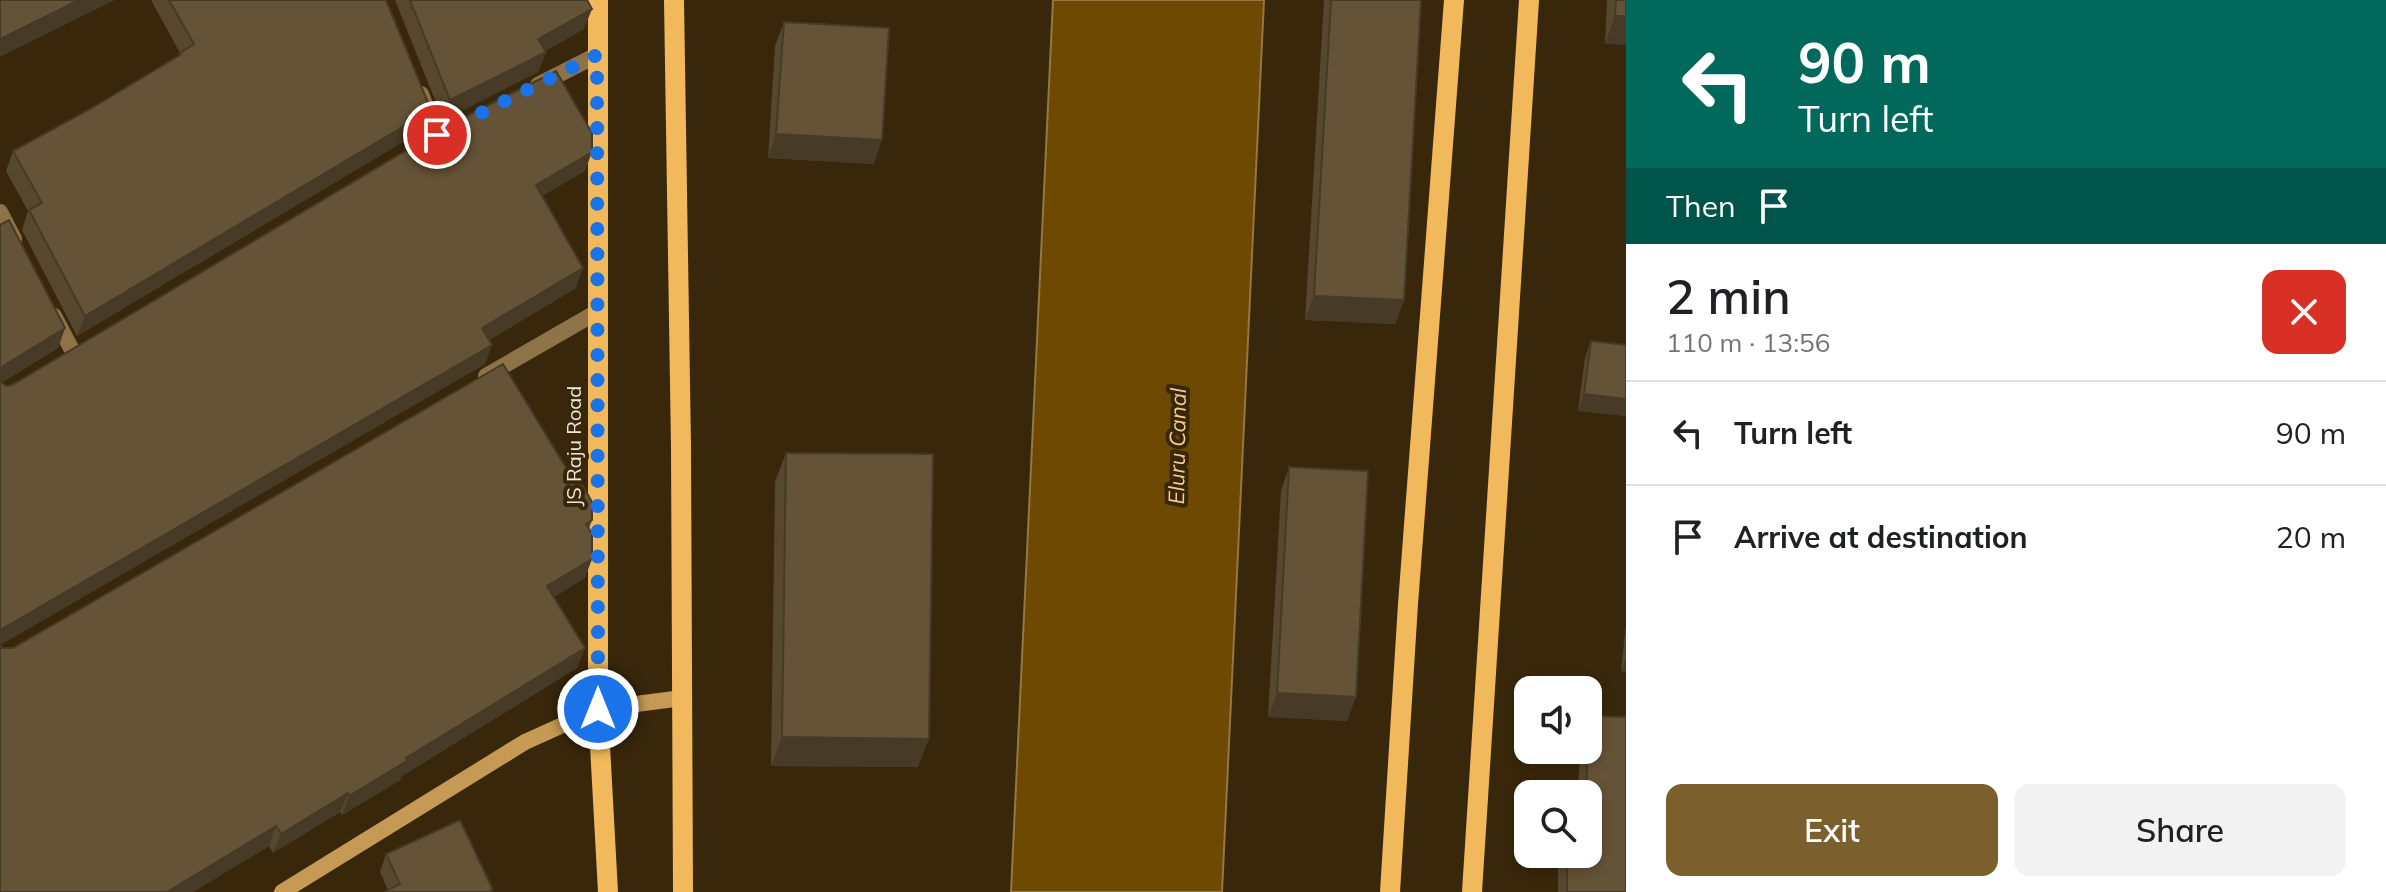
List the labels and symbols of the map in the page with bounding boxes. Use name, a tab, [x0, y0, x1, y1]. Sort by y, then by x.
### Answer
pin	[403, 101, 471, 169]
street label: JS Raju Road	[561, 386, 586, 506]
water label: Eluru Canal	[1162, 387, 1192, 504]
position arrow	[556, 667, 640, 751]

